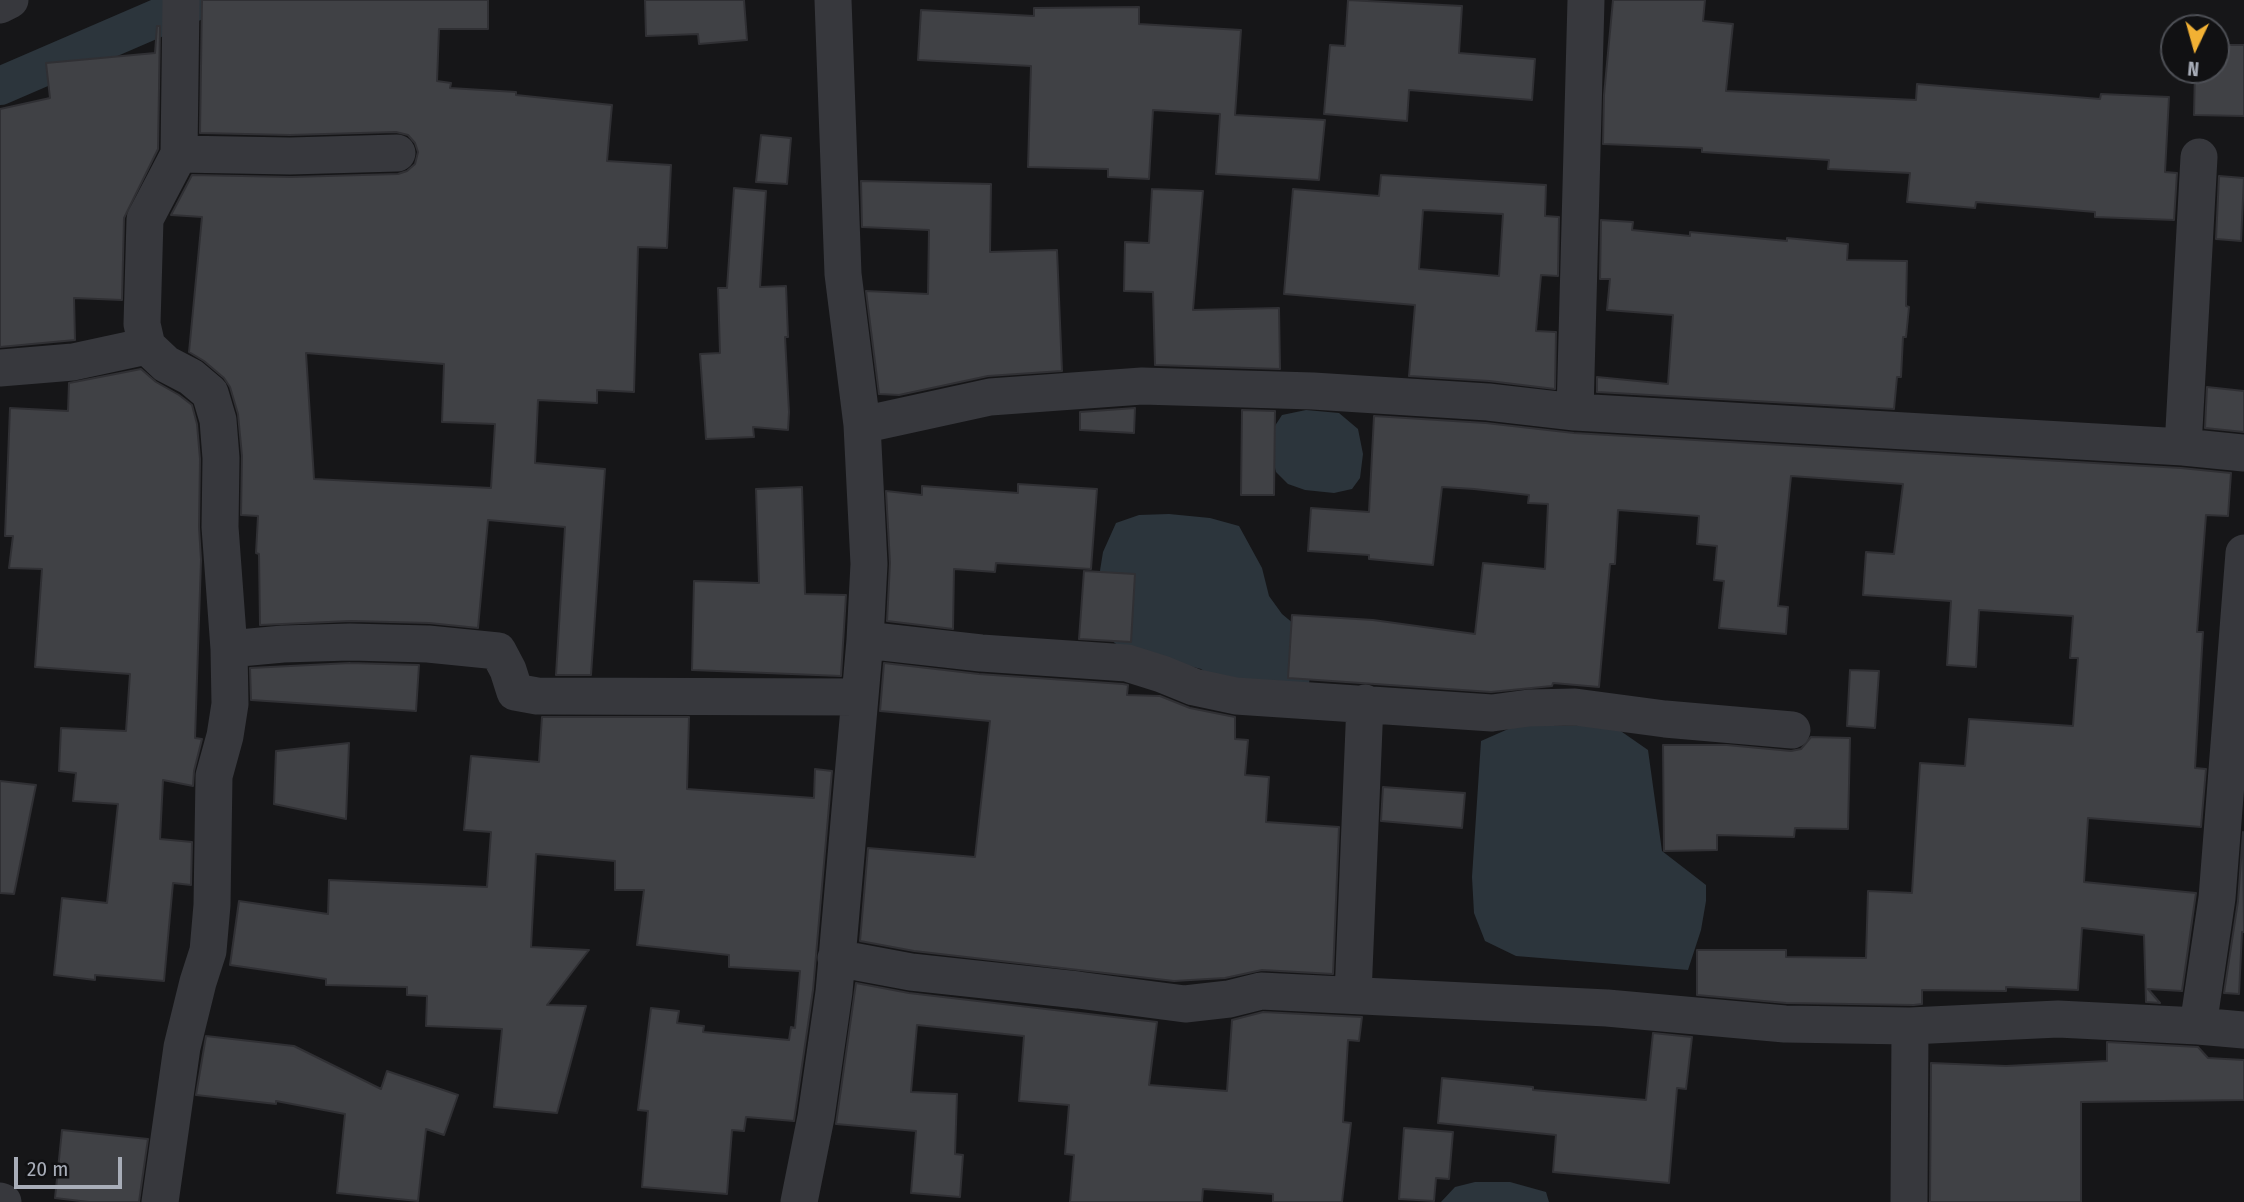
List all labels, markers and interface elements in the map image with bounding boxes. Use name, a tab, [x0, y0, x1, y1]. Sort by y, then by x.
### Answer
north arrow	[2160, 14, 2230, 84]
text: N	[2187, 56, 2200, 80]
scale bar	[18, 1142, 126, 1186]
text: 20 m	[27, 1156, 68, 1182]

